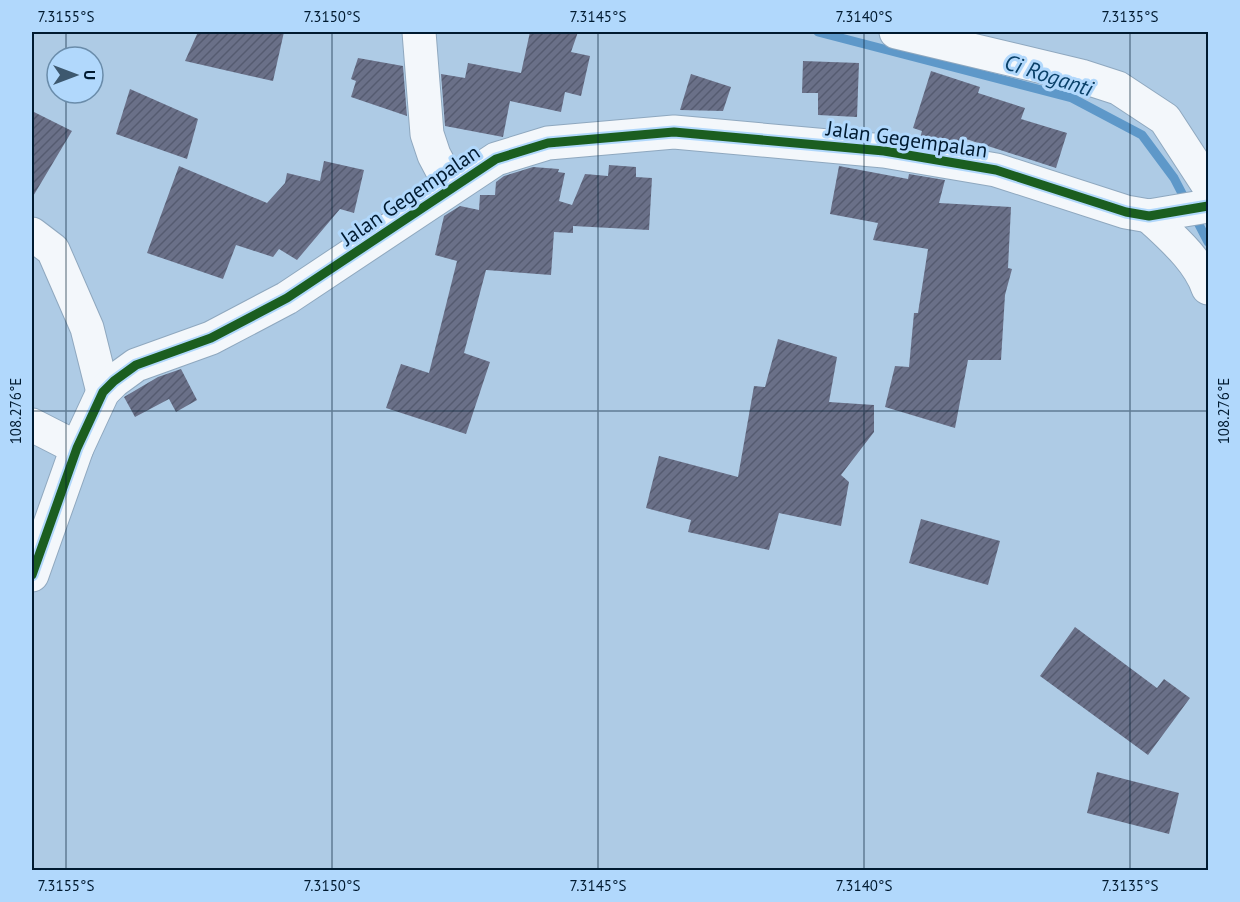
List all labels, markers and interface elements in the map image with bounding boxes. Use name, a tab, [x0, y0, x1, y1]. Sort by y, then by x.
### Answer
text: 7.3155°S	[38, 7, 94, 26]
text: 7.3150°S	[304, 7, 360, 26]
text: 7.3145°S	[570, 7, 626, 26]
text: 7.3140°S	[836, 7, 892, 26]
text: 7.3135°S	[1102, 7, 1158, 26]
north arrow	[45, 45, 105, 105]
water label: Ci Roganti	[1001, 48, 1098, 103]
text: U	[80, 70, 100, 80]
street label: Jalan Gegempalan	[824, 114, 989, 164]
street label: Jalan Gegempalan	[334, 138, 485, 252]
text: 108.276°E	[6, 378, 25, 444]
text: 108.276°E	[1214, 378, 1233, 444]
text: 7.3155°S	[38, 876, 94, 895]
text: 7.3150°S	[304, 876, 360, 895]
text: 7.3145°S	[570, 876, 626, 895]
text: 7.3140°S	[836, 876, 892, 895]
text: 7.3135°S	[1102, 876, 1158, 895]

